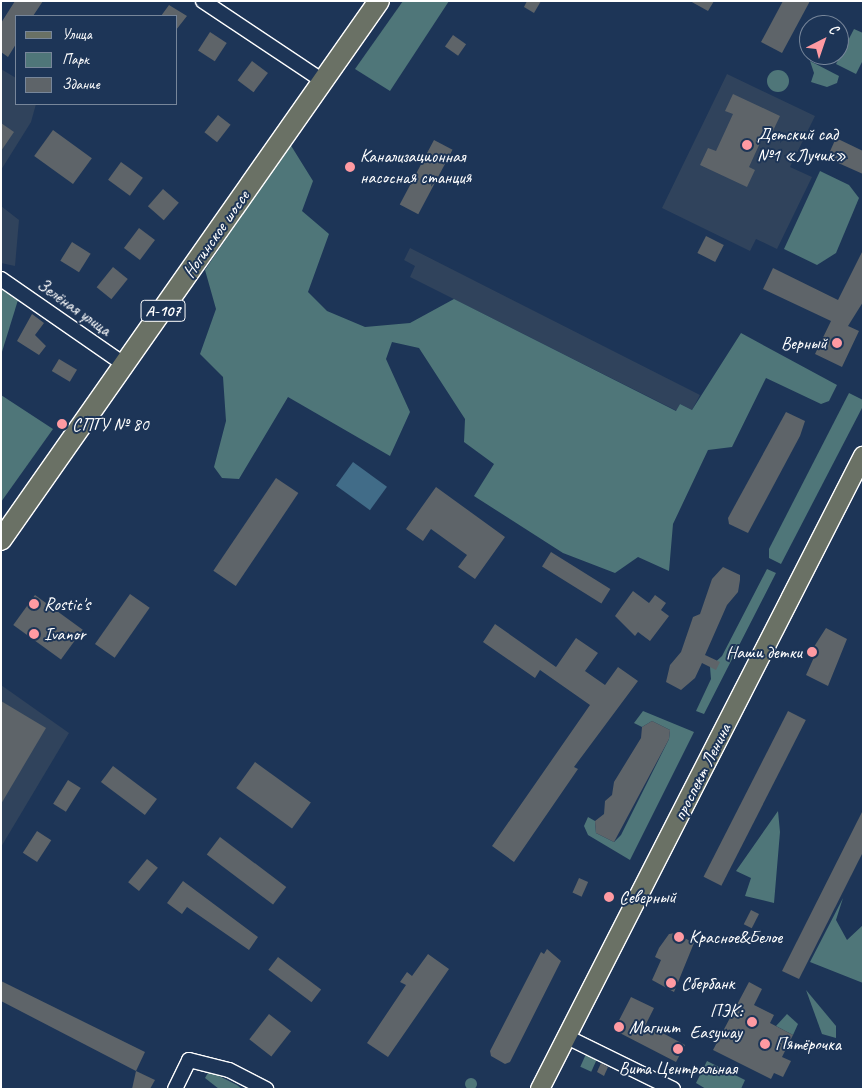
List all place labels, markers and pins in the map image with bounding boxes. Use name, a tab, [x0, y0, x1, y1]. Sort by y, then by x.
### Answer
place label: Детский сад №1 «Лучик»	[757, 124, 846, 166]
marker: Детский сад №1 «Лучик»	[741, 139, 753, 151]
place label: Канализационная насосная станция	[360, 146, 475, 188]
marker: Канализационная насосная станция	[344, 161, 356, 173]
place label: Верный	[781, 332, 827, 354]
marker: Верный	[831, 337, 843, 349]
place label: СПТУ № 80	[72, 413, 149, 435]
marker: СПТУ № 80	[56, 418, 68, 430]
place label: Rostic's	[44, 593, 90, 615]
marker: Rostic's	[28, 598, 40, 610]
place label: Ivanor	[44, 623, 85, 645]
marker: Ivanor	[28, 628, 40, 640]
place label: Наши детки	[723, 641, 802, 663]
marker: Наши детки	[806, 646, 818, 658]
place label: Северный	[619, 886, 676, 908]
marker: Северный	[603, 891, 615, 903]
place label: Красное&Белое	[689, 926, 782, 948]
marker: Красное&Белое	[673, 931, 685, 943]
place label: Сбербанк	[681, 972, 734, 994]
marker: Сбербанк	[665, 977, 677, 989]
place label: ПЭК: Easyway	[690, 1001, 742, 1044]
place label: Магнит	[629, 1016, 680, 1038]
marker: ПЭК: Easyway	[746, 1016, 758, 1028]
marker: Магнит	[613, 1021, 625, 1033]
place label: Пятёрочка	[775, 1033, 841, 1055]
marker: Пятёрочка	[759, 1038, 771, 1050]
marker: Вита Центральная	[672, 1043, 684, 1055]
place label: Вита Центральная	[618, 1057, 738, 1079]

